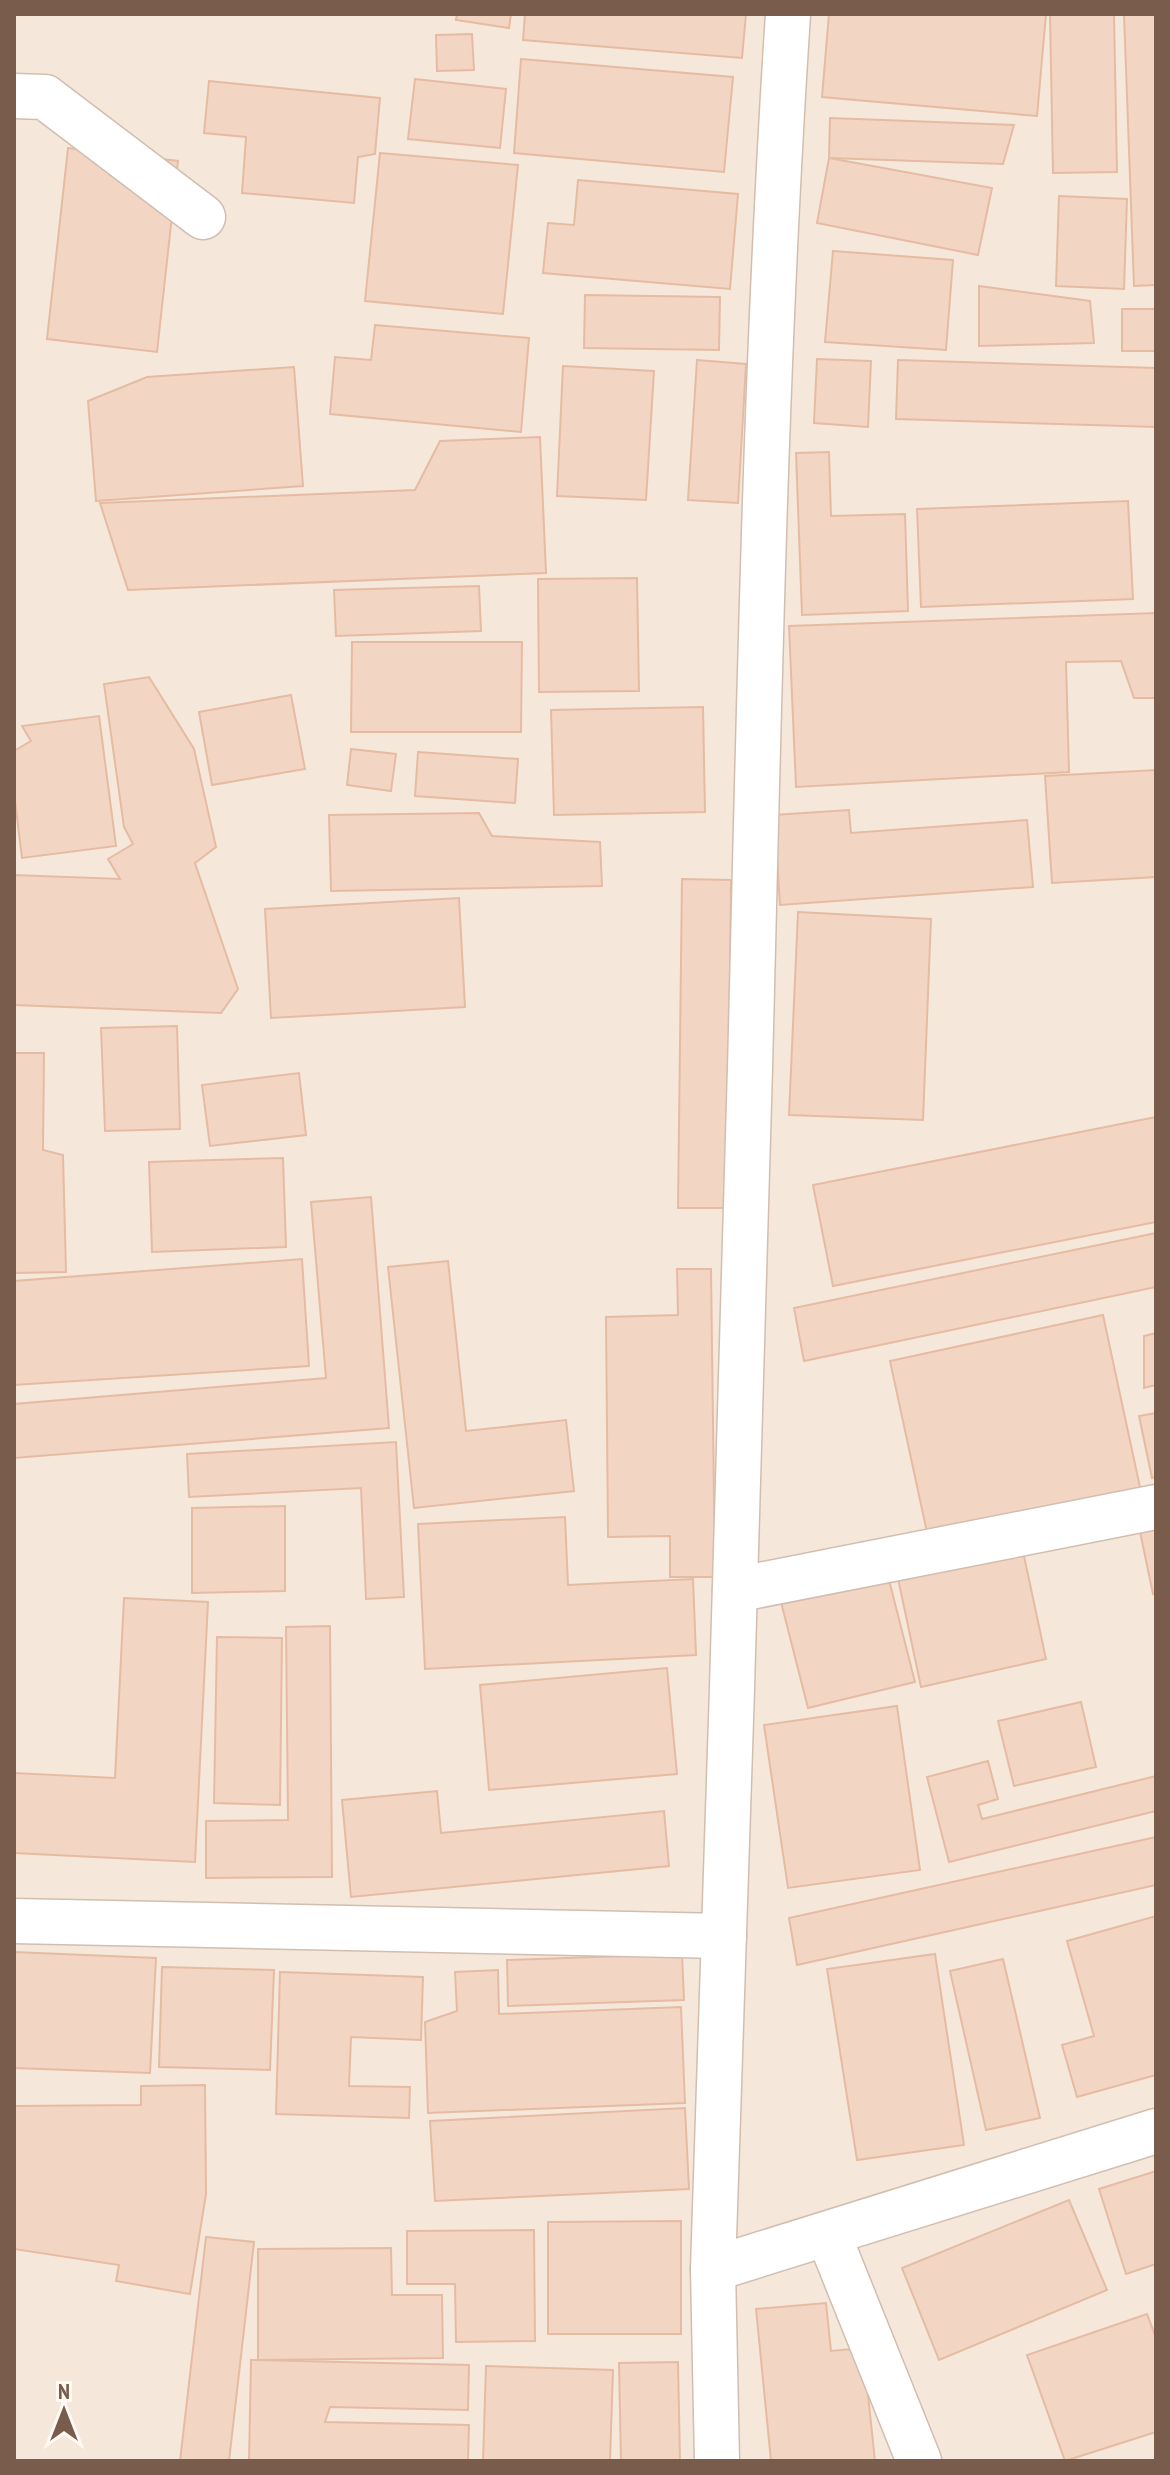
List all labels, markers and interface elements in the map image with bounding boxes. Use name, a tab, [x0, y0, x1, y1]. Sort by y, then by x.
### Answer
north arrow	[24, 2371, 104, 2451]
text: N	[58, 2377, 70, 2405]

